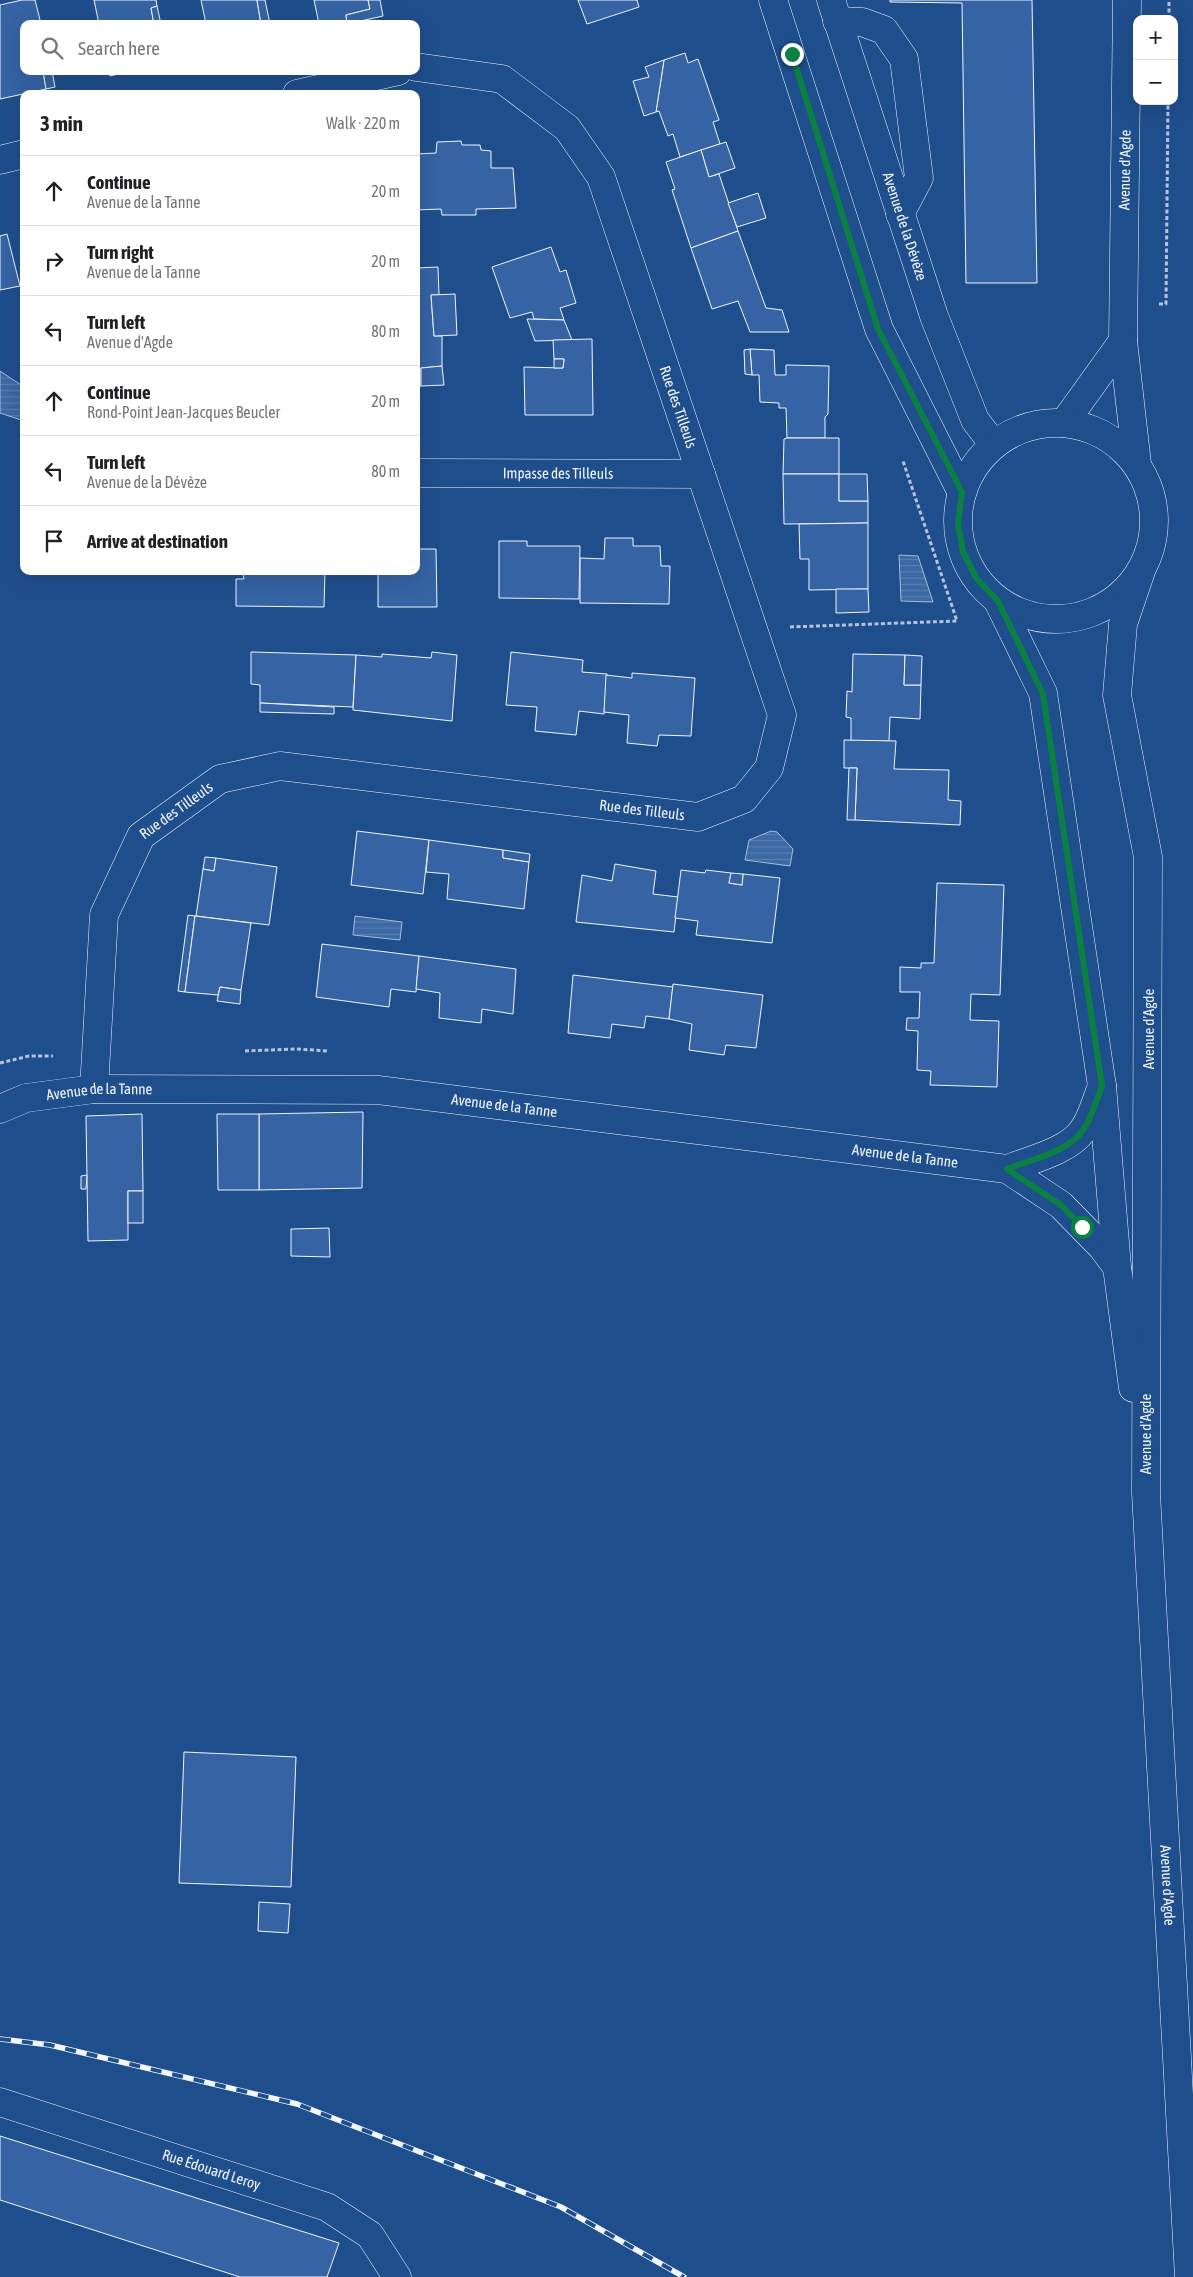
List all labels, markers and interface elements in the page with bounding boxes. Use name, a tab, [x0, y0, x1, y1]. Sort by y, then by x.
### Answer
map controls	[1133, 15, 1178, 105]
button: +	[1133, 15, 1178, 60]
search box	[20, 20, 420, 75]
icon: search	[38, 34, 66, 62]
text: Search here	[78, 37, 160, 59]
route end	[781, 43, 804, 66]
button: −	[1133, 60, 1178, 105]
text: 3 min	[40, 111, 83, 135]
text: Walk · 220 m	[326, 114, 400, 132]
street label: Avenue d'Agde	[1115, 129, 1134, 210]
street label: Avenue de la Dévèze	[880, 170, 931, 282]
text: Continue	[87, 171, 151, 193]
icon: ahead	[40, 177, 68, 205]
text: 20 m	[371, 182, 400, 200]
text: Avenue de la Tanne	[87, 193, 201, 211]
text: Turn right	[87, 241, 154, 263]
icon: right	[40, 247, 68, 275]
text: 20 m	[371, 252, 400, 270]
text: Avenue de la Tanne	[87, 263, 201, 281]
text: Turn left	[87, 311, 145, 333]
icon: left	[40, 317, 68, 345]
text: 80 m	[371, 322, 400, 340]
text: Avenue d'Agde	[87, 333, 173, 351]
street label: Rue des Tilleuls	[656, 364, 700, 450]
text: Continue	[87, 381, 151, 403]
icon: ahead	[40, 387, 68, 415]
text: 20 m	[371, 392, 400, 410]
text: Rond-Point Jean-Jacques Beucler	[87, 403, 280, 421]
text: Turn left	[87, 451, 145, 473]
icon: left	[40, 457, 68, 485]
text: 80 m	[371, 462, 400, 480]
street label: Impasse des Tilleuls	[503, 464, 613, 482]
text: Avenue de la Dévèze	[87, 473, 207, 491]
icon: arrive	[40, 527, 68, 555]
text: Arrive at destination	[87, 530, 228, 552]
street label: Rue des Tilleuls	[136, 778, 216, 842]
street label: Rue des Tilleuls	[598, 796, 686, 823]
street label: Avenue d'Agde	[1140, 989, 1157, 1069]
street label: Avenue de la Tanne	[45, 1080, 153, 1103]
street label: Avenue de la Tanne	[450, 1090, 558, 1120]
street label: Avenue de la Tanne	[851, 1141, 959, 1171]
route start	[1071, 1216, 1094, 1239]
street label: Avenue d'Agde	[1137, 1394, 1154, 1474]
street label: Avenue d'Agde	[1157, 1844, 1179, 1926]
street label: Rue Édouard Leroy	[160, 2146, 263, 2193]

